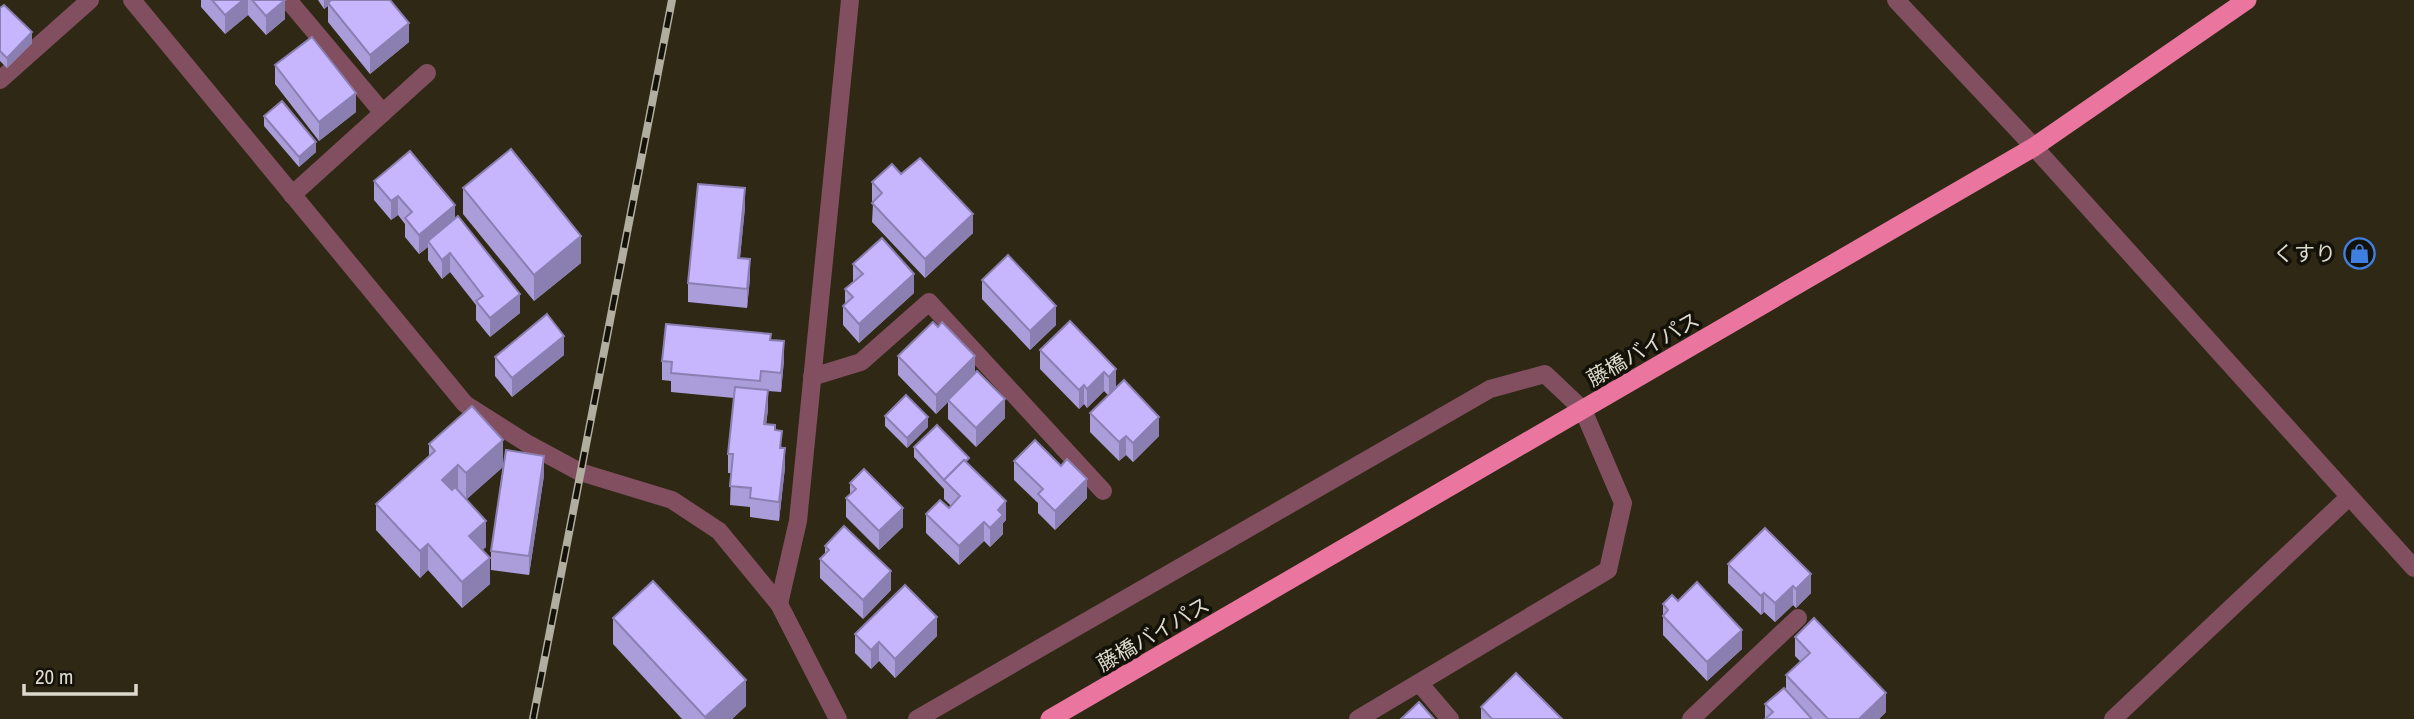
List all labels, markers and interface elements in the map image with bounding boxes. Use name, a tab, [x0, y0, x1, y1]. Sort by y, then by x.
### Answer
shop icon: くすり	[2342, 236, 2376, 270]
place label: くすり	[2273, 239, 2336, 268]
street label: 藤橋バイパス	[1581, 305, 1705, 393]
street label: 藤橋バイパス	[1091, 590, 1215, 678]
scale bar	[24, 652, 136, 696]
text: 20 m	[35, 662, 73, 691]

